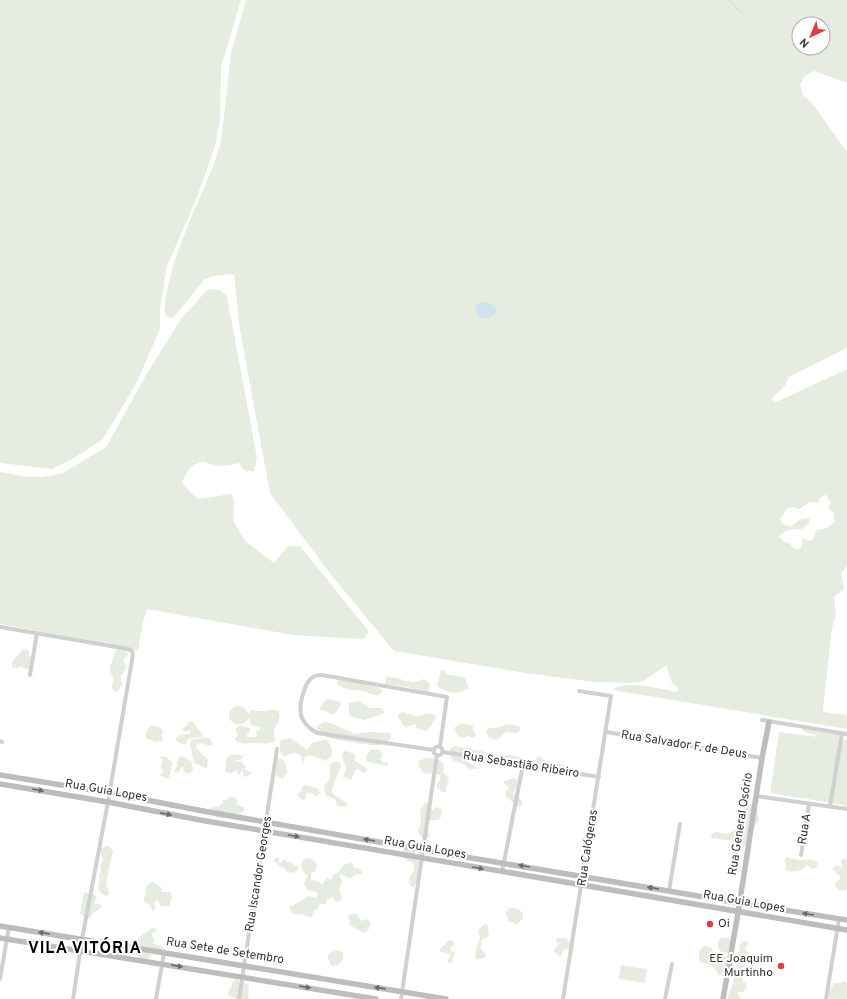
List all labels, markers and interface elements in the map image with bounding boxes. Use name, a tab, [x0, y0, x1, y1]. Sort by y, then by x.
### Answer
north arrow	[791, 16, 831, 56]
text: N	[797, 35, 812, 50]
street label: Rua Salvador F. de Deus	[620, 727, 748, 763]
street label: Rua Sebastião Ribeiro	[462, 748, 581, 782]
street label: Rua General Osório	[725, 771, 757, 877]
street label: Rua Guia Lopes	[64, 776, 148, 806]
one-way arrow	[32, 787, 45, 793]
street label: Rua Calógeras	[574, 809, 602, 887]
one-way arrow	[160, 811, 173, 817]
street label: Rua A	[795, 812, 815, 846]
street label: Rua Iscandor Georges	[242, 815, 276, 933]
street label: Rua Guia Lopes	[383, 833, 467, 863]
one-way arrow	[288, 834, 300, 840]
one-way arrow	[363, 837, 375, 843]
one-way arrow	[518, 863, 531, 869]
one-way arrow	[472, 865, 484, 871]
one-way arrow	[646, 885, 659, 891]
street label: Rua Guia Lopes	[702, 887, 786, 917]
one-way arrow	[802, 911, 815, 917]
place label: Oi	[718, 916, 730, 932]
marker: Oi	[705, 919, 715, 929]
one-way arrow	[38, 930, 51, 936]
street label: Rua Sete de Setembro	[165, 934, 285, 968]
district label: VILA VITÓRIA	[28, 937, 142, 959]
place label: EE Joaquim Murtinho	[709, 951, 773, 981]
marker: EE Joaquim Murtinho	[776, 961, 786, 971]
one-way arrow	[171, 963, 183, 969]
one-way arrow	[299, 985, 311, 991]
one-way arrow	[374, 985, 386, 991]

